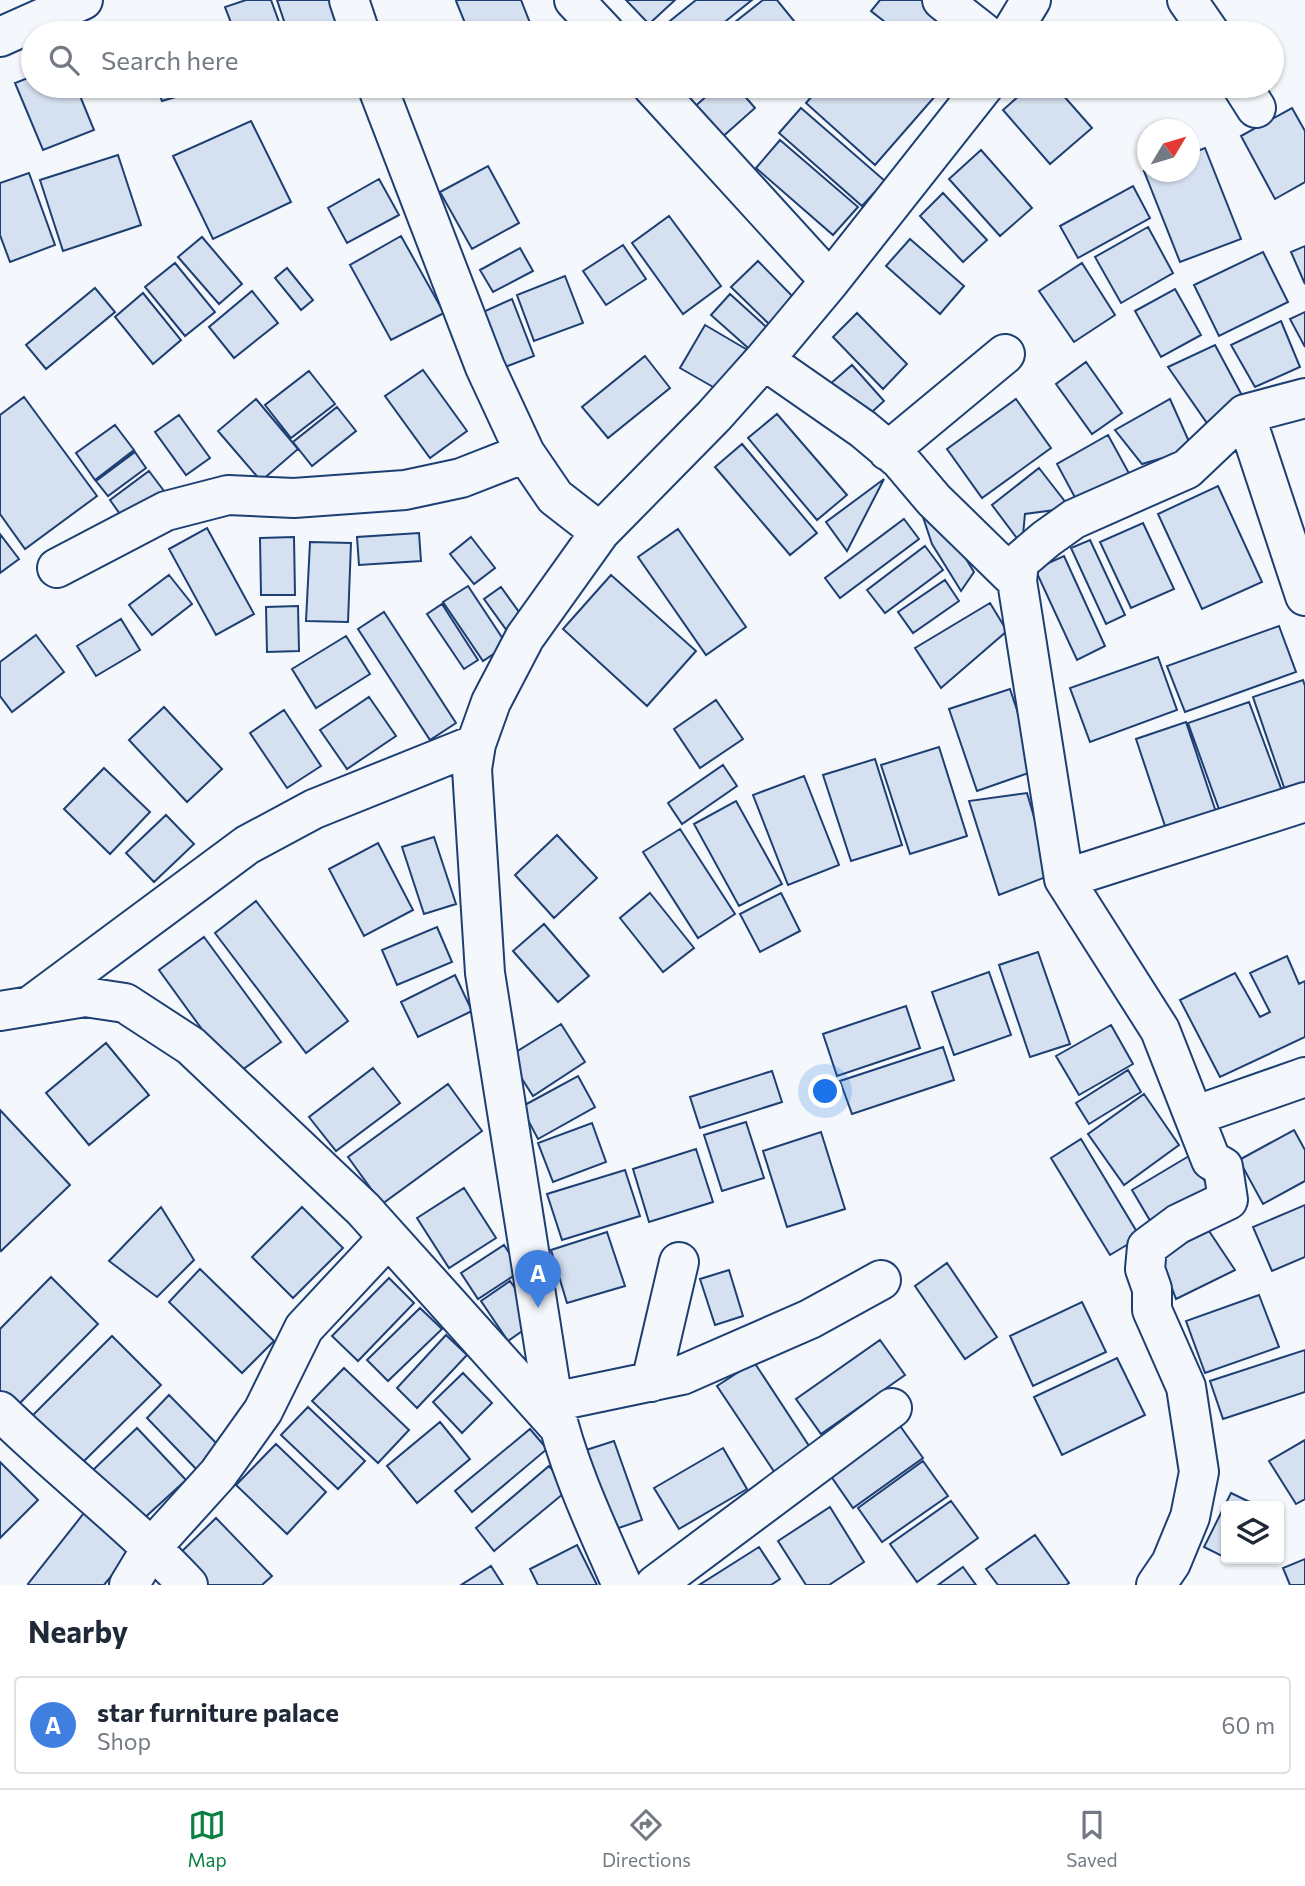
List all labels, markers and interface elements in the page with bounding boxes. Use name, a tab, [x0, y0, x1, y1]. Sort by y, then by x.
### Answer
search box	[21, 21, 1284, 98]
icon: search	[45, 41, 83, 79]
text: Search here	[101, 44, 239, 75]
north arrow	[1137, 119, 1200, 182]
your location	[808, 1074, 842, 1108]
pin: A	[515, 1250, 561, 1308]
map controls	[1221, 1501, 1284, 1564]
button: layers	[1221, 1501, 1284, 1564]
text: Nearby	[28, 1612, 128, 1649]
text: star furniture palace	[97, 1696, 339, 1727]
text: A	[45, 1711, 61, 1739]
text: 60 m	[1222, 1711, 1275, 1739]
text: Shop	[97, 1727, 151, 1755]
tab: Map	[188, 1806, 227, 1871]
tab: Directions	[602, 1806, 691, 1871]
tab: Saved	[1066, 1806, 1117, 1871]

